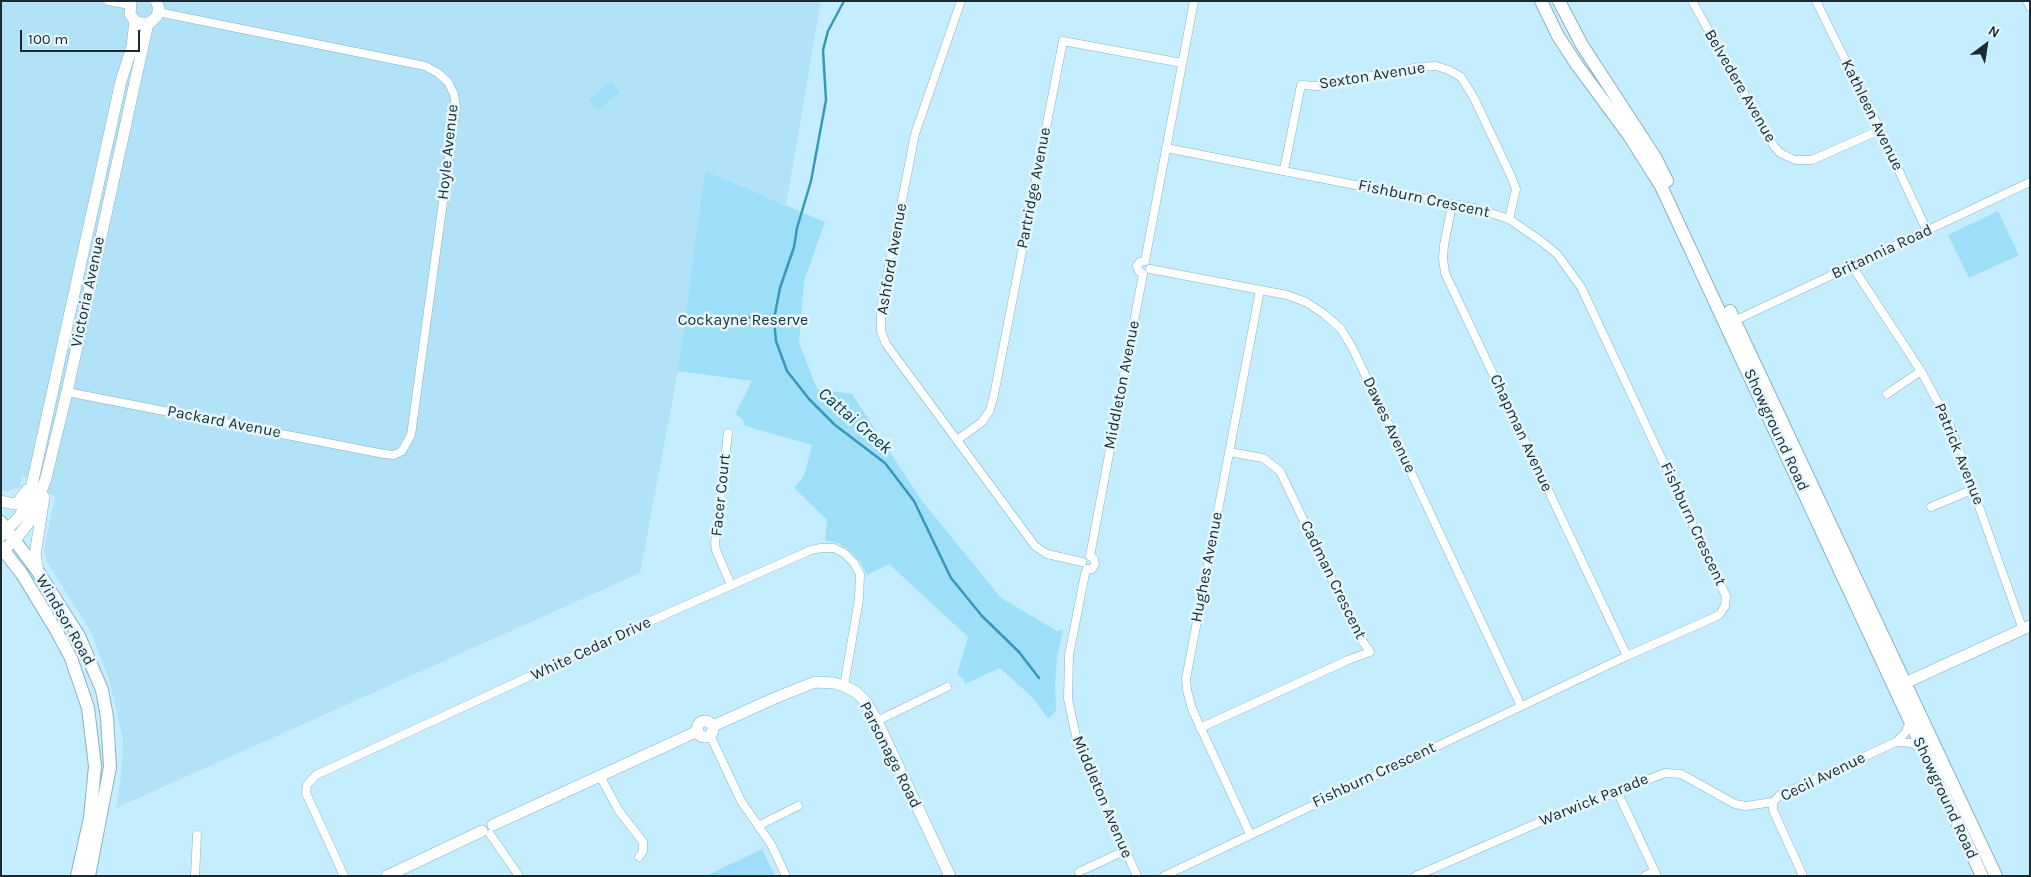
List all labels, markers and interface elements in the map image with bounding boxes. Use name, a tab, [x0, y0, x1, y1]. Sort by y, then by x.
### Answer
scale bar	[22, 20, 142, 52]
north arrow	[1961, 20, 2011, 70]
text: N	[1985, 22, 2003, 42]
street label: Belvedere Avenue	[1700, 26, 1780, 146]
text: 100 m	[28, 30, 68, 48]
street label: Kathleen Avenue	[1837, 56, 1907, 174]
street label: Sexton Avenue	[1318, 58, 1426, 94]
street label: Hoyle Avenue	[433, 103, 463, 201]
street label: Partridge Avenue	[1013, 126, 1055, 250]
street label: Fishburn Crescent	[1356, 176, 1492, 222]
street label: Ashford Avenue	[873, 202, 911, 316]
street label: Britannia Road	[1829, 220, 1935, 284]
street label: Victoria Avenue	[67, 235, 109, 349]
park label: Cockayne Reserve	[678, 310, 808, 330]
street label: Middleton Avenue	[1100, 319, 1144, 451]
street label: Showground Road	[1739, 366, 1813, 494]
street label: Chapman Avenue	[1485, 371, 1557, 495]
street label: Dawes Avenue	[1358, 374, 1420, 476]
water label: Cattai Creek	[814, 383, 896, 459]
street label: Patrick Avenue	[1930, 400, 1988, 508]
street label: Packard Avenue	[165, 402, 283, 442]
street label: Facer Court	[707, 453, 735, 537]
street label: Fishburn Crescent	[1656, 459, 1730, 589]
street label: Hughes Avenue	[1187, 510, 1227, 624]
street label: Cadman Crescent	[1296, 518, 1370, 642]
street label: Windsor Road	[31, 571, 99, 669]
street label: White Cedar Drive	[528, 613, 654, 685]
street label: Parsonage Road	[855, 699, 925, 811]
street label: Middleton Avenue	[1068, 733, 1136, 861]
street label: Showground Road	[1908, 734, 1982, 862]
street label: Fishburn Crescent	[1309, 738, 1439, 812]
street label: Cecil Avenue	[1777, 748, 1869, 806]
street label: Warwick Parade	[1537, 769, 1651, 831]

